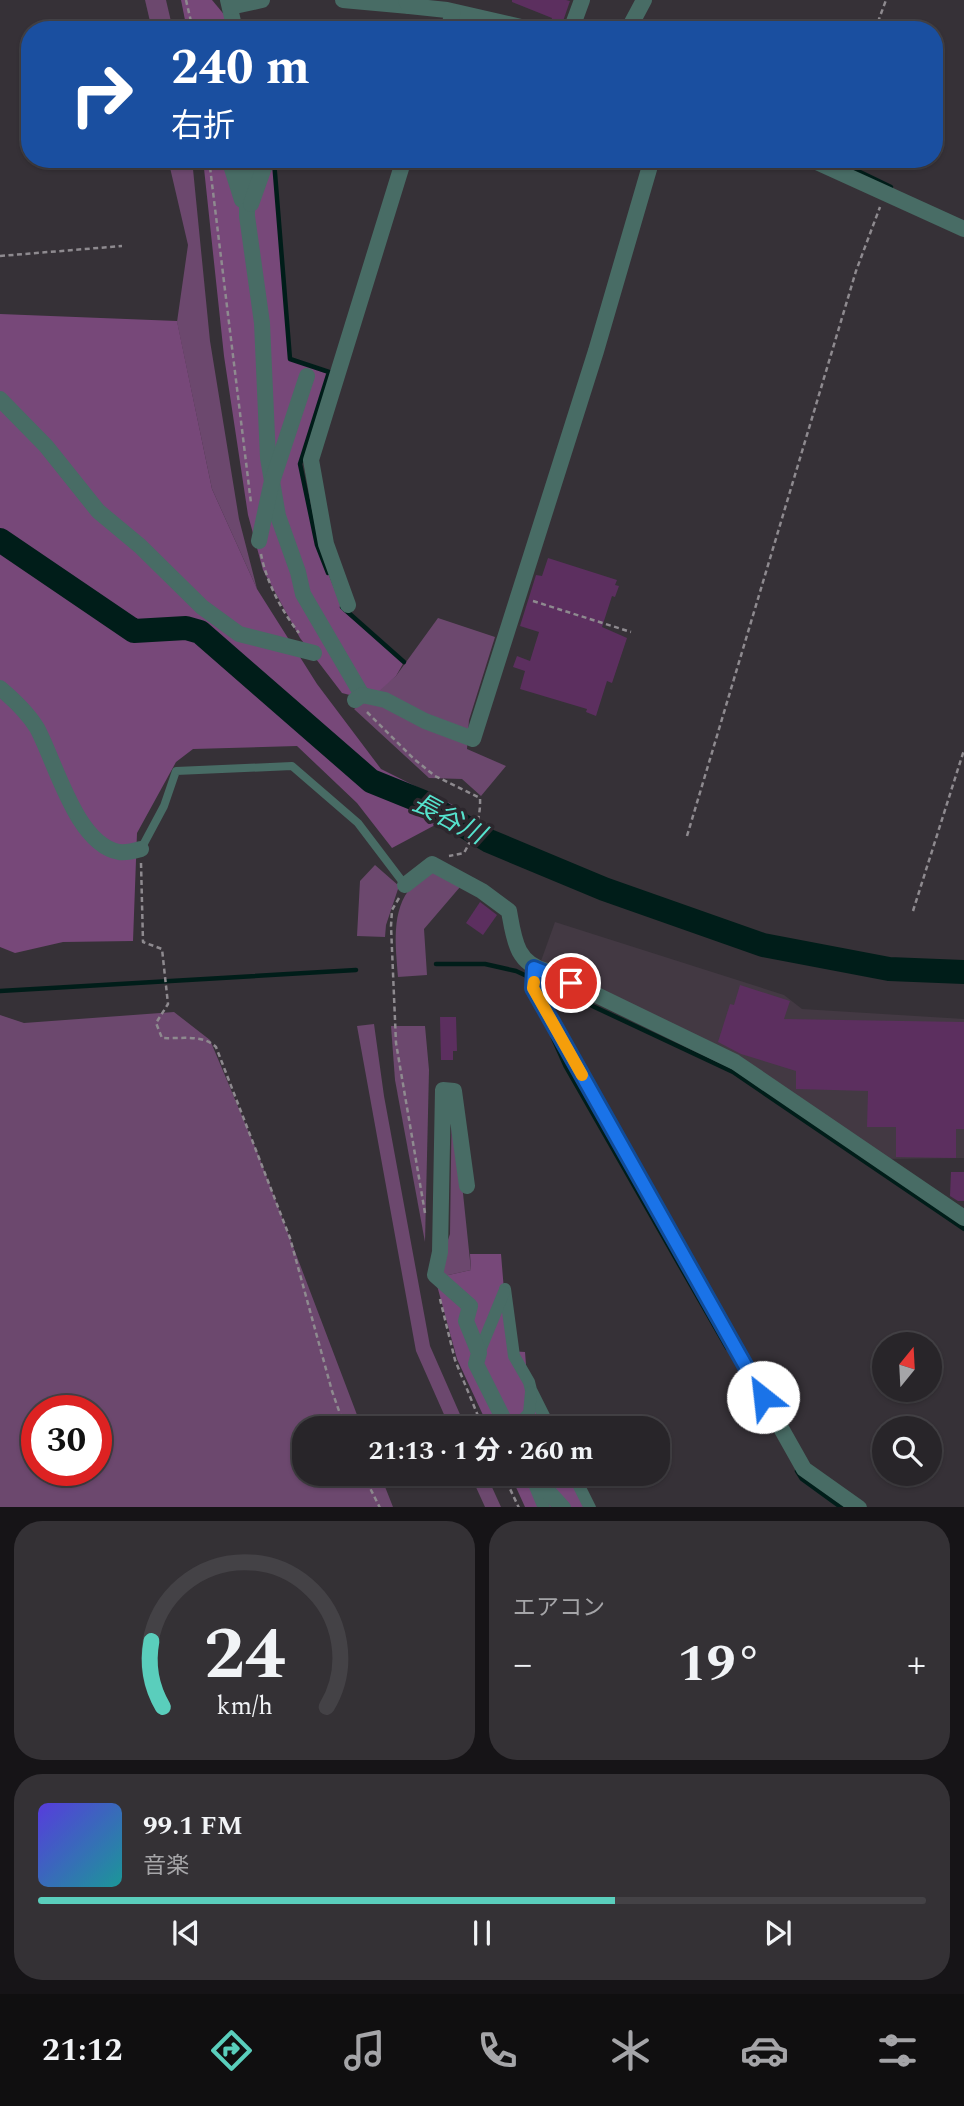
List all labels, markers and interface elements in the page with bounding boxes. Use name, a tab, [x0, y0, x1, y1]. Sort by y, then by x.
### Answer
text: 240 m	[171, 31, 310, 106]
icon: right	[56, 49, 147, 140]
text: 右折	[171, 102, 235, 151]
water label: 長谷川	[405, 783, 495, 856]
pin	[541, 953, 601, 1013]
icon: arrive	[552, 964, 590, 1002]
north arrow	[872, 1332, 942, 1402]
map controls	[872, 1332, 942, 1486]
position arrow	[726, 1360, 800, 1434]
speed limit sign: 30	[21, 1395, 112, 1486]
button: search	[872, 1416, 942, 1486]
text: 21:13 · 1 分 · 260 m	[368, 1431, 594, 1471]
text: エアコン	[513, 1591, 605, 1626]
text: 24	[204, 1600, 285, 1711]
text: 19°	[677, 1625, 762, 1704]
text: −	[513, 1636, 532, 1694]
text: +	[907, 1636, 926, 1694]
text: km/h	[216, 1687, 273, 1725]
text: 99.1 FM	[143, 1806, 243, 1846]
text: 音楽	[143, 1849, 189, 1884]
icon: previous	[167, 1914, 205, 1952]
icon: pause	[463, 1914, 501, 1952]
icon: next	[759, 1914, 797, 1952]
text: 21:12	[42, 2026, 123, 2075]
icon: directions	[207, 2026, 256, 2075]
icon: music	[340, 2026, 389, 2075]
icon: phone	[473, 2026, 522, 2075]
icon: climate	[606, 2026, 655, 2075]
icon: car	[740, 2026, 789, 2075]
icon: filters	[873, 2026, 922, 2075]

